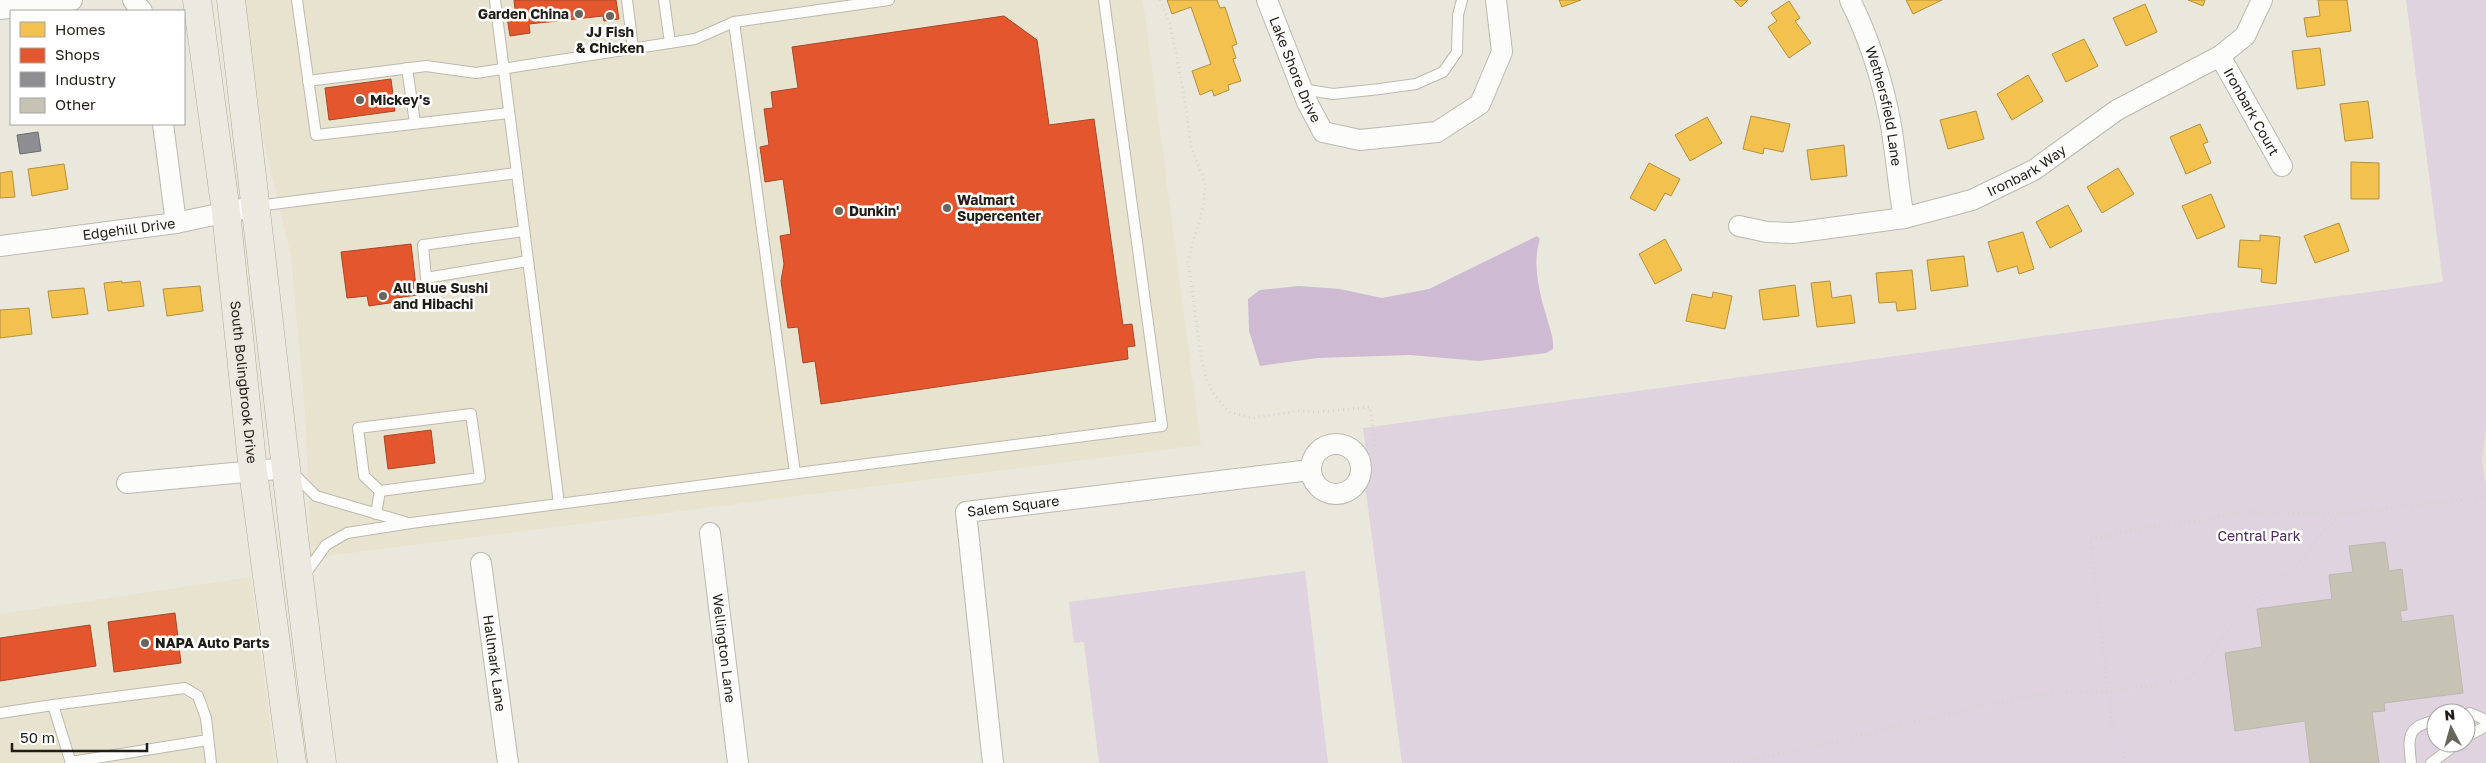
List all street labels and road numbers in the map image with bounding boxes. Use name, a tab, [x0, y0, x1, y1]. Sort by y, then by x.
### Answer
street label: Lake Shore Drive	[1266, 14, 1325, 125]
street label: Wethersfield Lane	[1862, 44, 1906, 167]
street label: Ironbark Court	[2220, 65, 2283, 158]
street label: Ironbark Way	[1984, 141, 2069, 199]
street label: Edgehill Drive	[81, 214, 176, 243]
street label: South Bolingbrook Drive	[227, 300, 261, 464]
street label: Salem Square	[966, 492, 1060, 520]
street label: Wellington Lane	[709, 592, 740, 704]
street label: Hallmark Lane	[480, 614, 510, 712]

